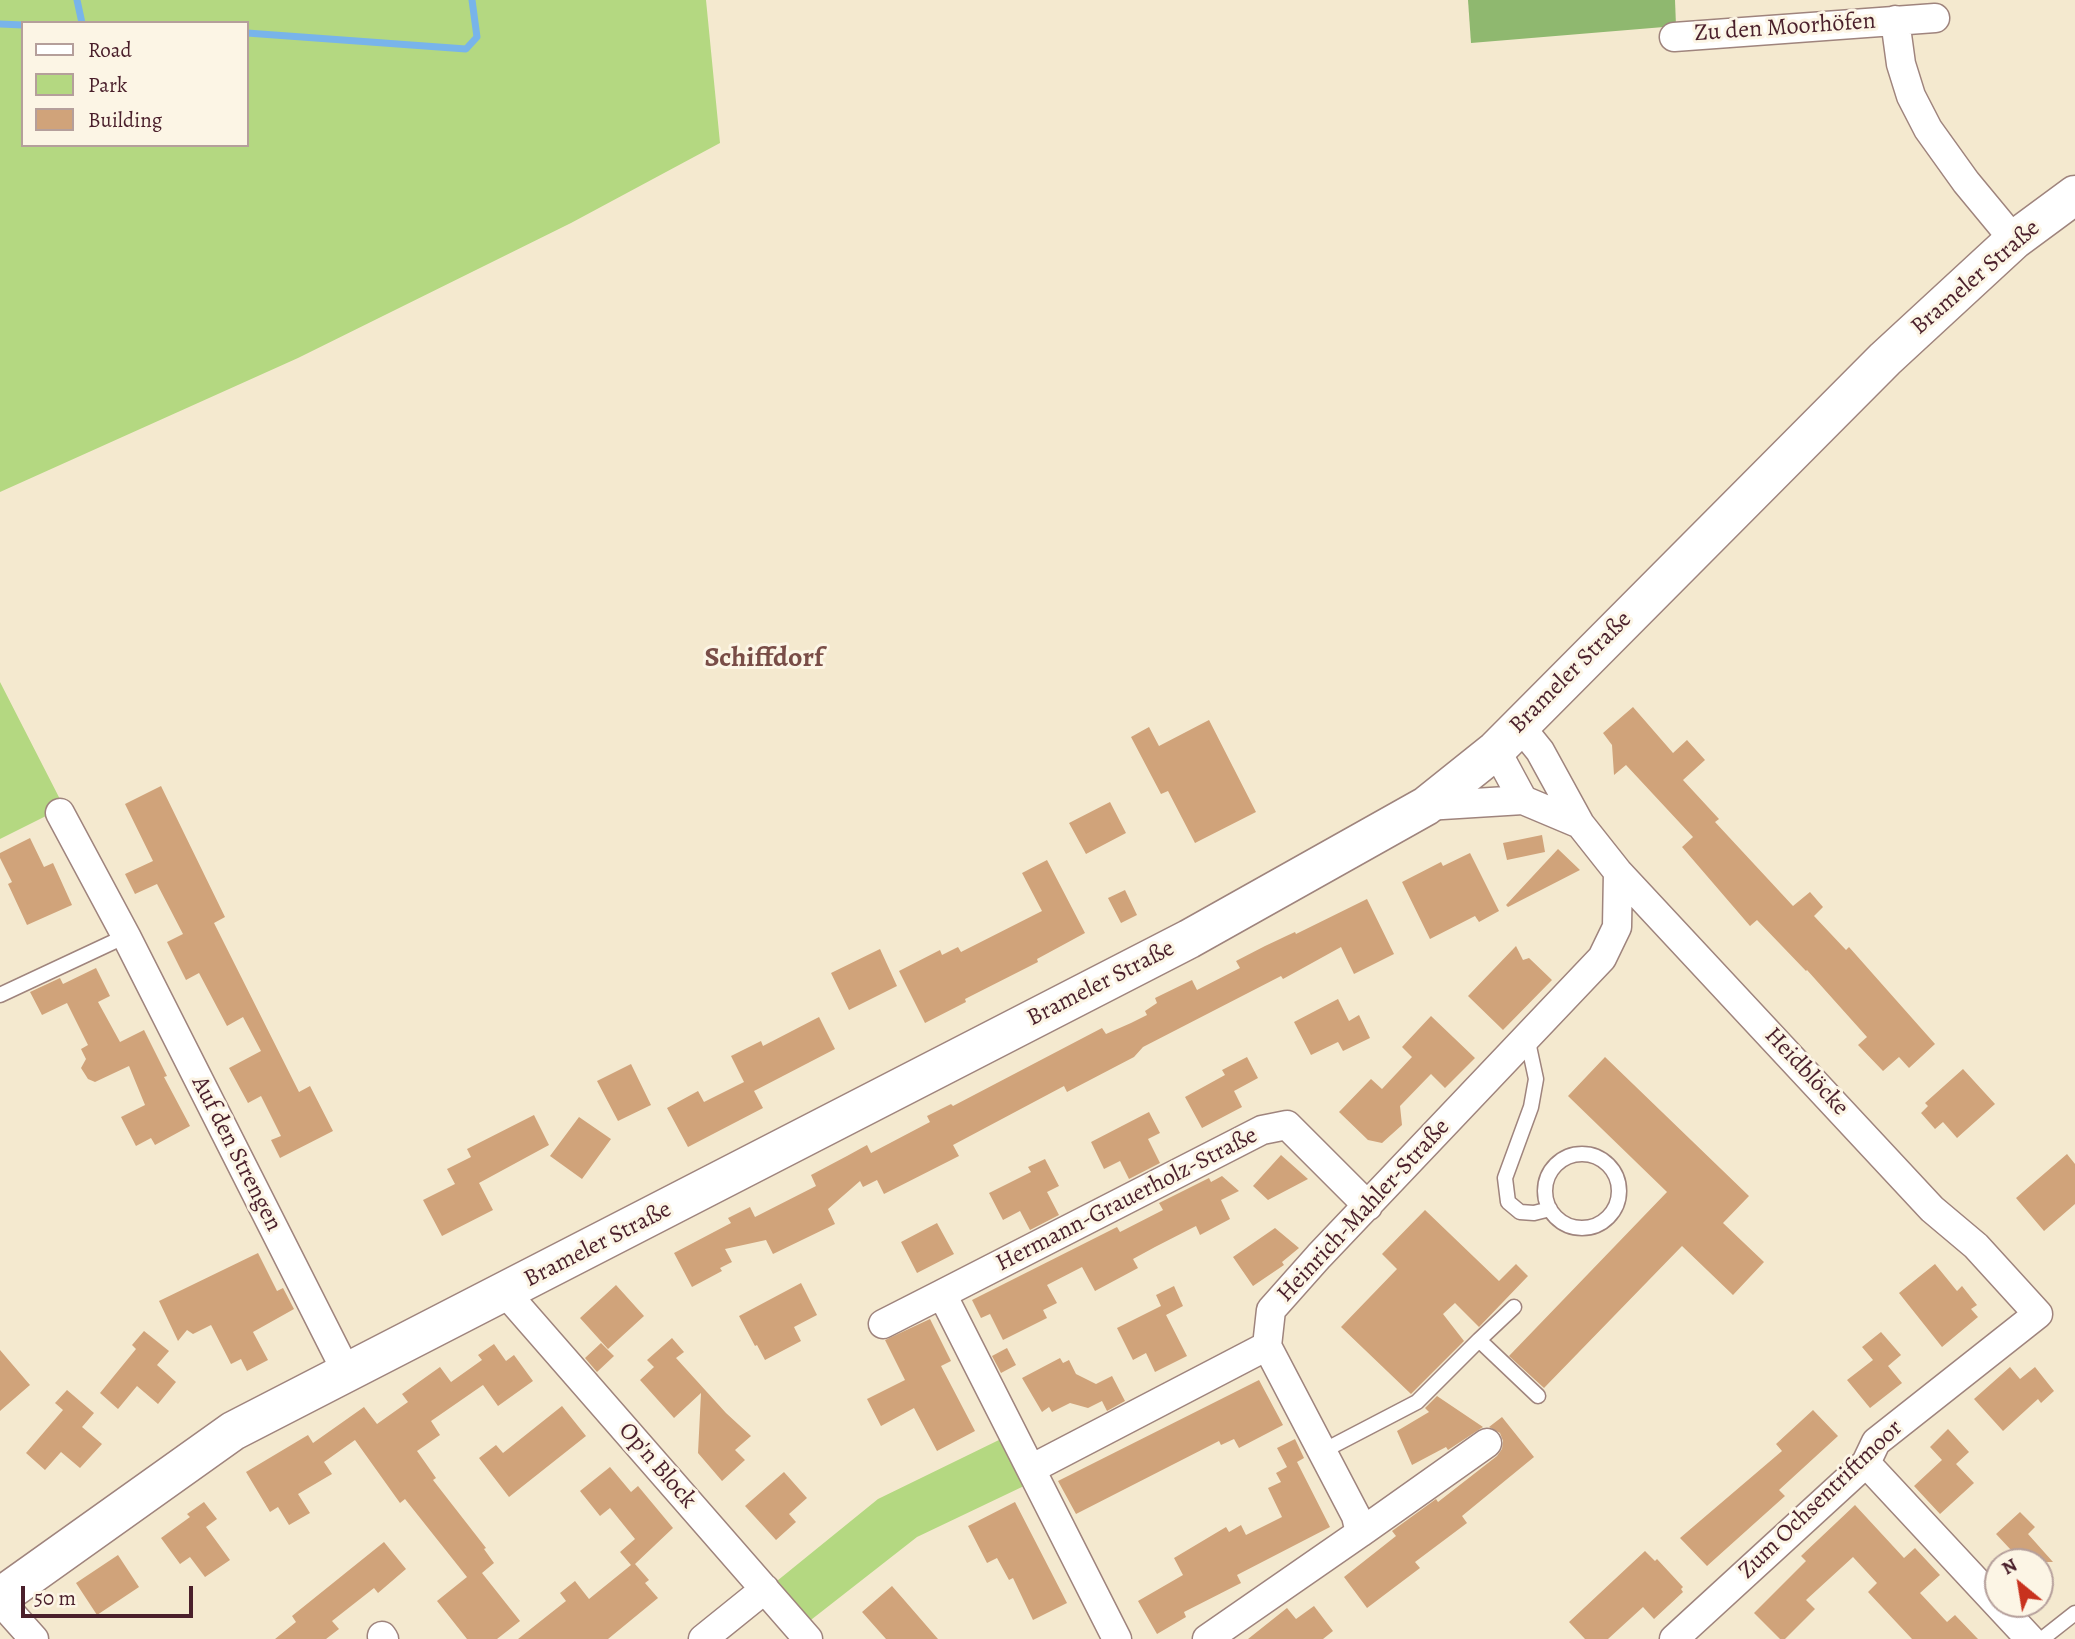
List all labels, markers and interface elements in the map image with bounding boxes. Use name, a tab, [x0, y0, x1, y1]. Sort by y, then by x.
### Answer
street label: Zu den Moorhöfen	[1693, 7, 1877, 49]
legend	[21, 21, 248, 147]
text: Road	[88, 36, 132, 64]
text: Park	[88, 71, 127, 99]
text: Building	[88, 106, 162, 134]
street label: Brameler Straße	[1906, 214, 2046, 342]
street label: Brameler Straße	[1504, 606, 1638, 740]
district label: Schiffdorf	[705, 642, 823, 676]
street label: Brameler Straße	[1023, 935, 1179, 1033]
street label: Heidblöcke	[1758, 1022, 1854, 1122]
street label: Auf den Strengen	[185, 1072, 287, 1236]
street label: Heinrich-Mahler-Straße	[1272, 1113, 1456, 1309]
street label: Hermann-Grauerholz-Straße	[992, 1122, 1262, 1278]
street label: Brameler Straße	[520, 1196, 676, 1294]
street label: Zum Ochsentriftmoor	[1733, 1414, 1909, 1586]
street label: Op'n Block	[612, 1417, 702, 1515]
north arrow	[1984, 1548, 2054, 1618]
text: N	[1997, 1552, 2022, 1581]
scale bar	[24, 1572, 196, 1616]
text: 50 m	[34, 1584, 76, 1612]

